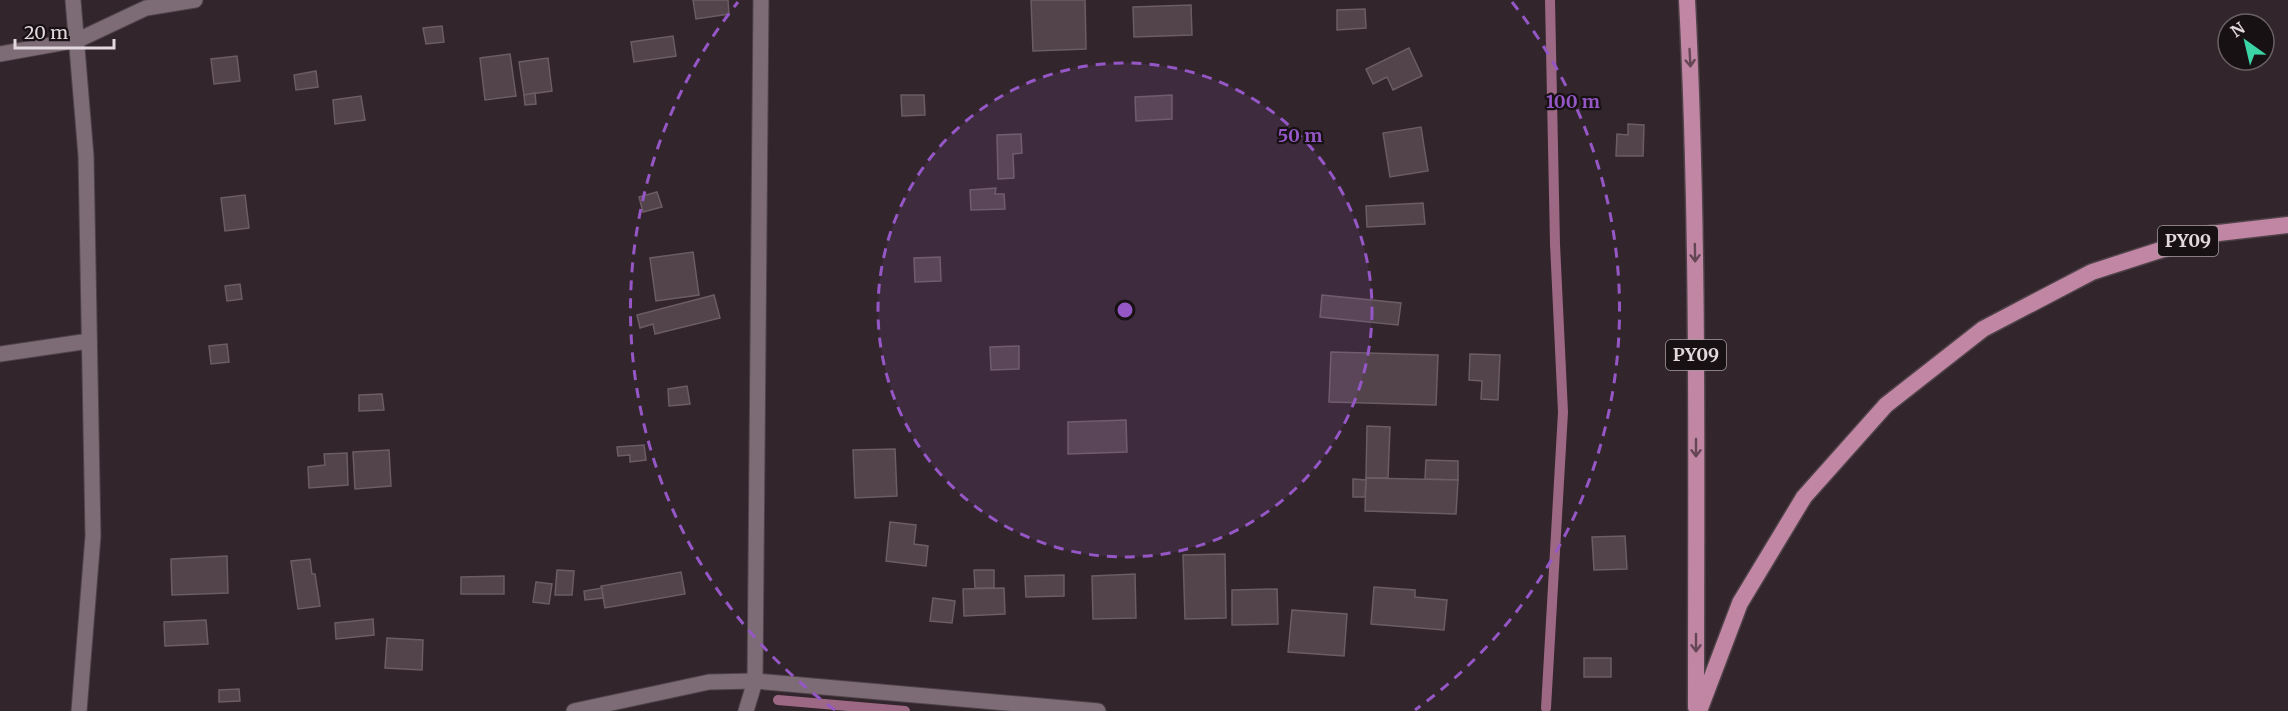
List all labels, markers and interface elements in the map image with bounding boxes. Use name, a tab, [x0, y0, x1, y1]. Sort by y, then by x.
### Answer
scale bar	[15, 12, 114, 50]
north arrow	[2216, 12, 2276, 72]
text: N	[2227, 18, 2249, 41]
text: 20 m	[24, 21, 68, 44]
one-way arrow	[1684, 48, 1695, 68]
text: 100 m	[1546, 90, 1600, 113]
text: 50 m	[1278, 124, 1322, 147]
road number: PY09	[2158, 226, 2218, 256]
one-way arrow	[1689, 243, 1701, 263]
centre of rings	[1115, 300, 1135, 320]
road number: PY09	[1666, 340, 1726, 370]
one-way arrow	[1690, 438, 1702, 458]
one-way arrow	[1690, 633, 1702, 653]

